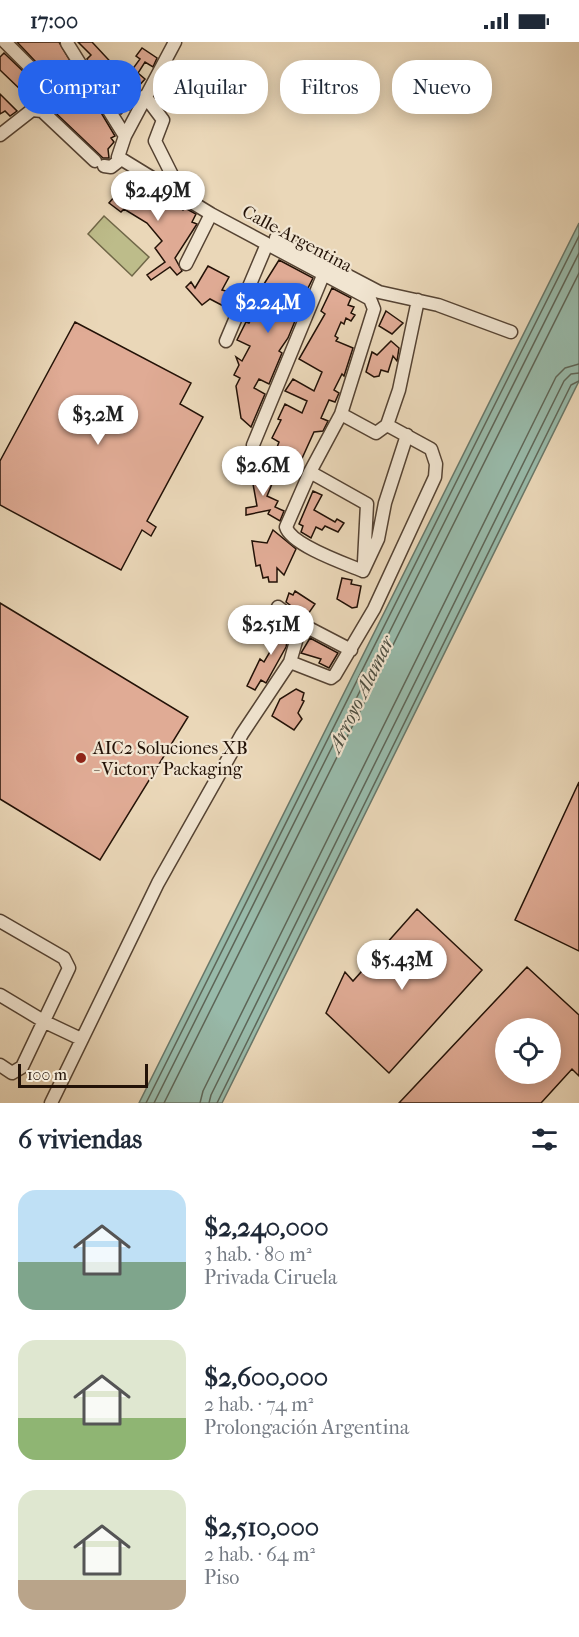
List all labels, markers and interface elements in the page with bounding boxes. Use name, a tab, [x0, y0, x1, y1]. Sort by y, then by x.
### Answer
text: 17:00	[30, 8, 78, 34]
chip: Comprar	[18, 60, 141, 114]
chip: Alquilar	[153, 60, 268, 114]
chip: Filtros	[280, 60, 380, 114]
chip: Nuevo	[392, 60, 492, 114]
pin: $2.49M	[109, 171, 207, 222]
text: $2.49M	[125, 179, 191, 202]
street label: Calle Argentina	[238, 201, 356, 277]
pin: $2.24M	[219, 283, 317, 334]
text: $2.24M	[235, 291, 301, 314]
pin: $3.2M	[56, 395, 140, 446]
text: $3.2M	[72, 403, 124, 426]
pin: $2.6M	[221, 446, 305, 497]
text: $2.6M	[236, 454, 290, 477]
pin: $2.51M	[222, 605, 320, 656]
text: $2.51M	[242, 613, 300, 636]
water label: Arroyo Alamar	[322, 631, 400, 758]
place label: AIC2 Soluciones XB - Victory Packaging	[92, 738, 248, 780]
marker: AIC2 Soluciones XB - Victory Packaging	[74, 751, 88, 765]
pin: $5.43M	[353, 940, 451, 991]
text: $5.43M	[371, 948, 433, 971]
map controls	[495, 1018, 561, 1084]
button: locate	[495, 1018, 561, 1084]
scale bar	[18, 1061, 148, 1088]
text: 100 m	[27, 1065, 67, 1084]
icon: filters	[528, 1123, 561, 1156]
text: 6 viviendas	[18, 1124, 142, 1155]
text: $2,240,000	[204, 1212, 329, 1243]
icon: home	[66, 1214, 138, 1286]
text: 3 hab. · 80 m²	[204, 1243, 312, 1266]
text: Privada Ciruela	[204, 1266, 337, 1289]
text: $2,600,000	[204, 1362, 328, 1393]
icon: home	[66, 1364, 138, 1436]
text: 2 hab. · 74 m²	[204, 1393, 313, 1416]
text: Prolongación Argentina	[204, 1416, 409, 1439]
text: $2,510,000	[204, 1512, 319, 1543]
icon: home	[66, 1514, 138, 1586]
text: 2 hab. · 64 m²	[204, 1543, 315, 1566]
text: Piso	[204, 1566, 240, 1589]

